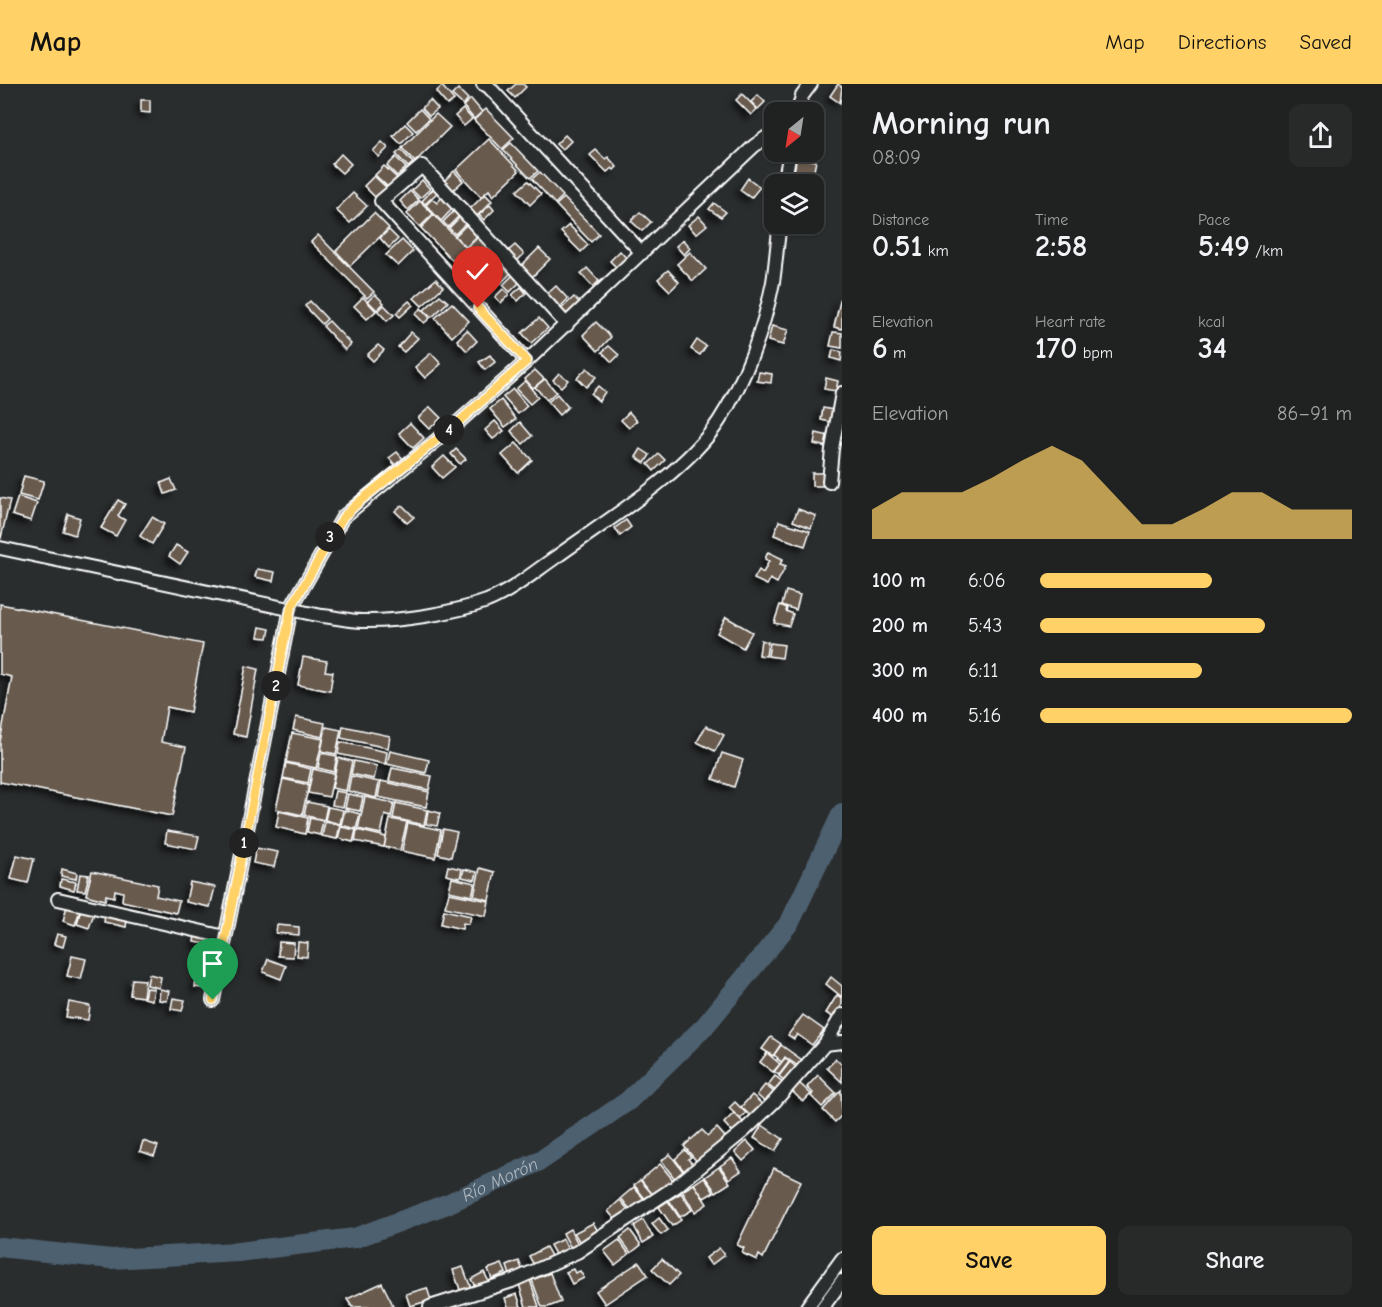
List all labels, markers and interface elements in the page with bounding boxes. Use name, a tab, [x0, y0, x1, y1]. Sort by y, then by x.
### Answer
text: Map	[30, 26, 81, 58]
text: Map	[1105, 30, 1145, 54]
text: Directions	[1178, 30, 1267, 54]
text: Saved	[1300, 30, 1352, 54]
north arrow	[764, 102, 824, 162]
map controls	[764, 102, 824, 234]
text: Morning run	[872, 104, 1051, 142]
button: share	[1289, 104, 1352, 167]
text: 08:09	[872, 146, 921, 169]
button: layers	[764, 174, 824, 234]
text: Distance	[872, 211, 929, 229]
text: Time	[1035, 211, 1068, 229]
text: Pace	[1198, 211, 1230, 229]
text: 0.51	[872, 229, 922, 264]
text: 2:58	[1035, 229, 1087, 264]
text: 5:49	[1198, 229, 1250, 264]
text: km	[922, 242, 949, 260]
text: /km	[1250, 242, 1283, 260]
pin	[452, 246, 503, 308]
icon: check	[461, 255, 494, 288]
text: Elevation	[872, 313, 933, 331]
text: Heart rate	[1035, 313, 1106, 331]
text: kcal	[1198, 313, 1225, 331]
text: 6	[872, 331, 888, 366]
text: 170	[1035, 331, 1077, 366]
text: 34	[1198, 331, 1227, 366]
text: m	[888, 344, 906, 362]
text: bpm	[1077, 344, 1113, 362]
text: Elevation	[872, 402, 949, 425]
text: 86–91 m	[1277, 402, 1352, 425]
pin: 4	[434, 415, 464, 445]
text: 4	[445, 421, 453, 439]
pin: 3	[315, 522, 345, 552]
text: 3	[326, 528, 334, 546]
text: 100 m	[872, 569, 926, 592]
text: 6:06	[968, 569, 1005, 592]
text: 200 m	[872, 614, 928, 637]
text: 5:43	[968, 614, 1002, 637]
text: 300 m	[872, 659, 928, 682]
text: 6:11	[968, 659, 998, 682]
pin: 2	[261, 671, 291, 701]
text: 2	[272, 677, 280, 695]
text: 400 m	[872, 704, 927, 727]
text: 5:16	[968, 704, 1001, 727]
pin: 1	[229, 828, 259, 858]
text: 1	[241, 834, 247, 852]
pin	[187, 938, 238, 1000]
icon: arrive	[196, 947, 229, 980]
water label: Río Morón	[459, 1153, 541, 1206]
button: Save	[872, 1226, 1106, 1295]
button: Share	[1118, 1226, 1352, 1295]

